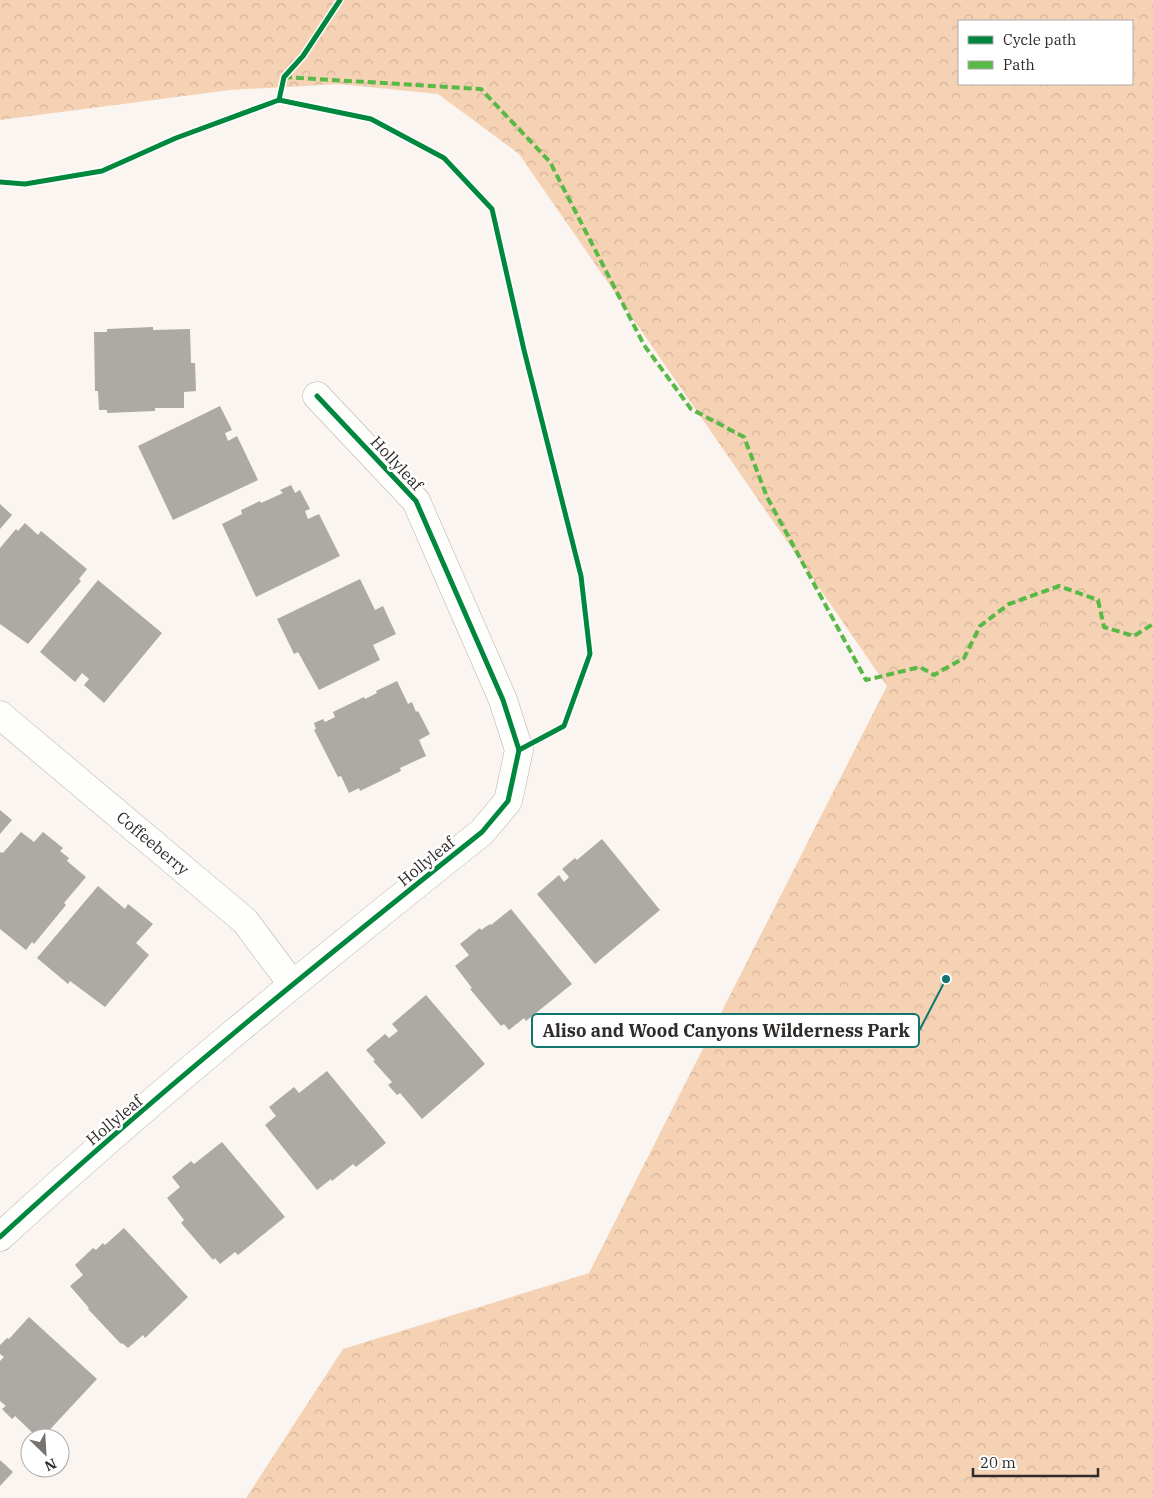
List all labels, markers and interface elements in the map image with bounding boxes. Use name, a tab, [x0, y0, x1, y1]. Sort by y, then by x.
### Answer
legend	[958, 20, 1133, 85]
text: Cycle path	[1003, 30, 1076, 49]
text: Path	[1003, 55, 1035, 74]
street label: Hollyleaf	[367, 432, 428, 496]
street label: Coffeeberry	[113, 807, 194, 879]
street label: Hollyleaf	[394, 831, 460, 890]
callout: Aliso and Wood Canyons Wilderness Park	[532, 1014, 919, 1047]
text: Aliso and Wood Canyons Wilderness Park	[542, 1019, 910, 1042]
street label: Hollyleaf	[82, 1090, 147, 1149]
north arrow	[20, 1428, 70, 1478]
scale bar	[973, 1446, 1098, 1478]
text: 20 m	[980, 1453, 1016, 1472]
text: N	[42, 1454, 59, 1475]

